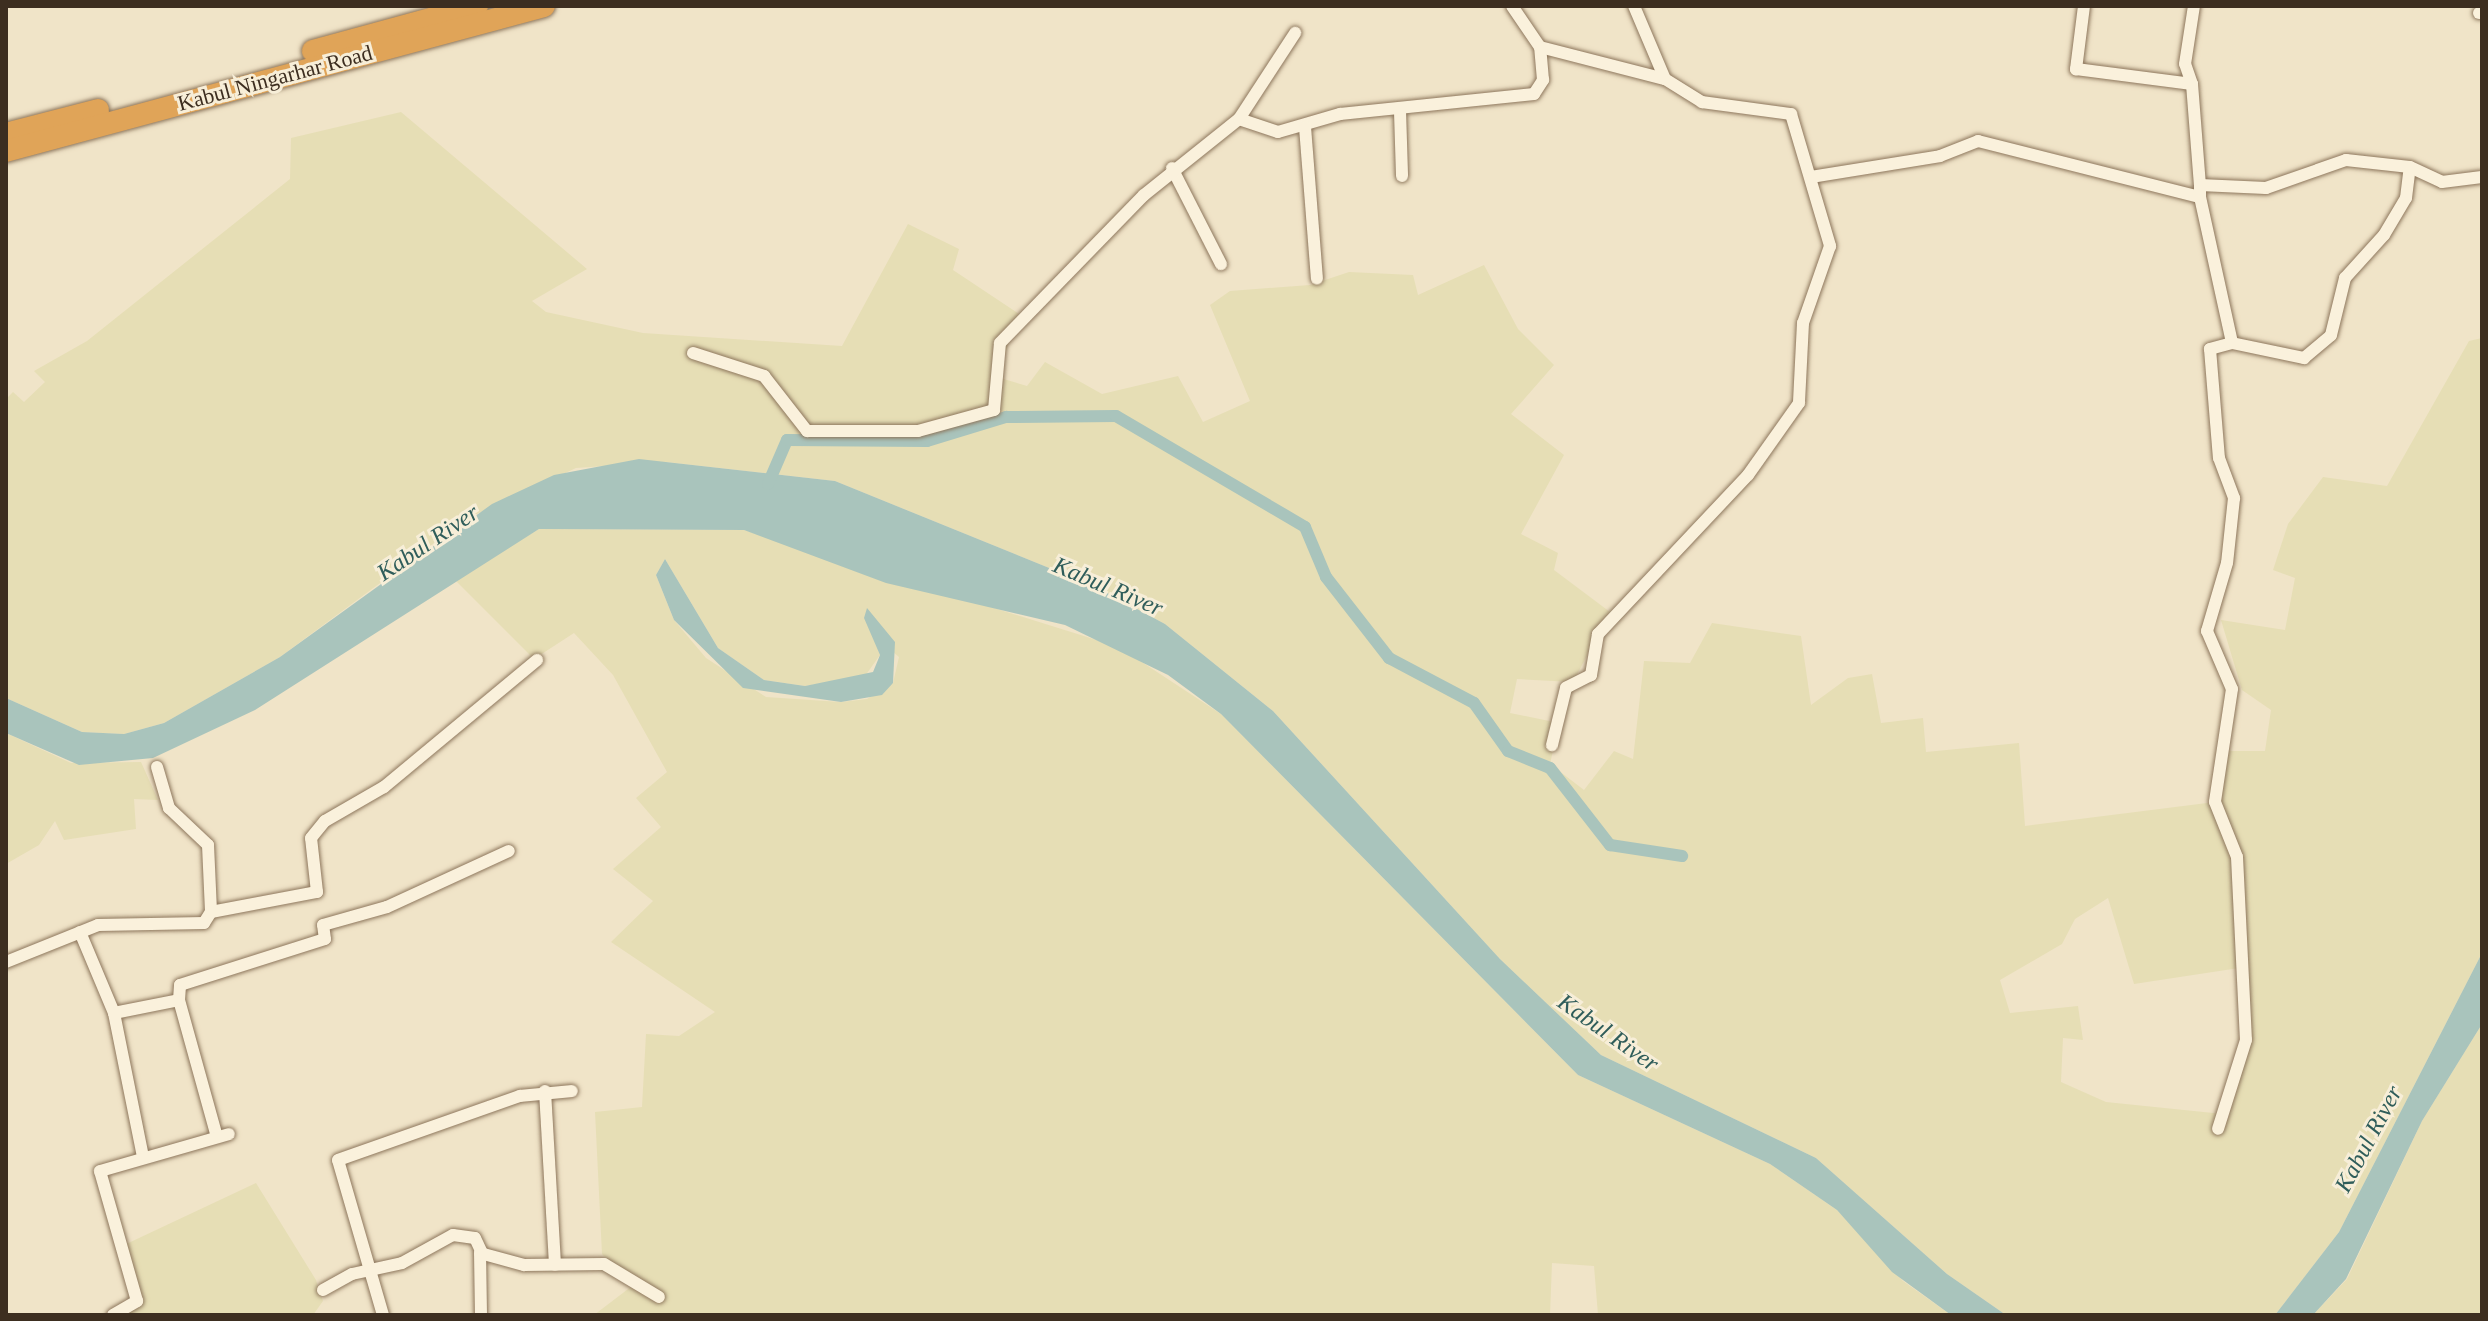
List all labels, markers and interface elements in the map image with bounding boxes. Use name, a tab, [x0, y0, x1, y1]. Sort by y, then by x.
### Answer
street label: Kabul Ningarhar Road	[175, 39, 375, 117]
water label: Kabul River	[372, 498, 484, 588]
water label: Kabul River	[1049, 551, 1167, 623]
water label: Kabul River	[1552, 988, 1664, 1078]
water label: Kabul River	[2329, 1081, 2409, 1197]

